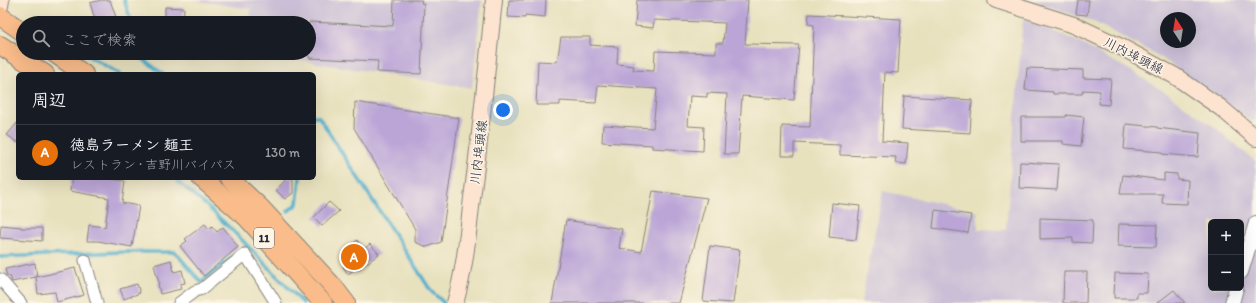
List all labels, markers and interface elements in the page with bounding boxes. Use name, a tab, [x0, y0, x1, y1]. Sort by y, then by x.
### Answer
north arrow	[1160, 12, 1196, 48]
search box	[16, 16, 316, 60]
icon: search	[30, 27, 52, 49]
text: ここで検索	[62, 31, 137, 49]
street label: 川内埠頭線	[1101, 34, 1167, 77]
text: 周辺	[32, 90, 66, 110]
your location	[493, 100, 513, 120]
street label: 川内埠頭線	[467, 118, 490, 185]
text: 徳島ラーメン 麺王	[70, 136, 193, 154]
text: A	[41, 145, 49, 160]
text: 130 m	[265, 145, 300, 160]
text: レストラン · 吉野川バイパス	[70, 157, 236, 172]
map controls	[1208, 219, 1244, 291]
button: +	[1208, 219, 1244, 255]
road number: 11	[254, 228, 274, 248]
pin: A	[341, 242, 367, 272]
button: −	[1208, 255, 1244, 291]

